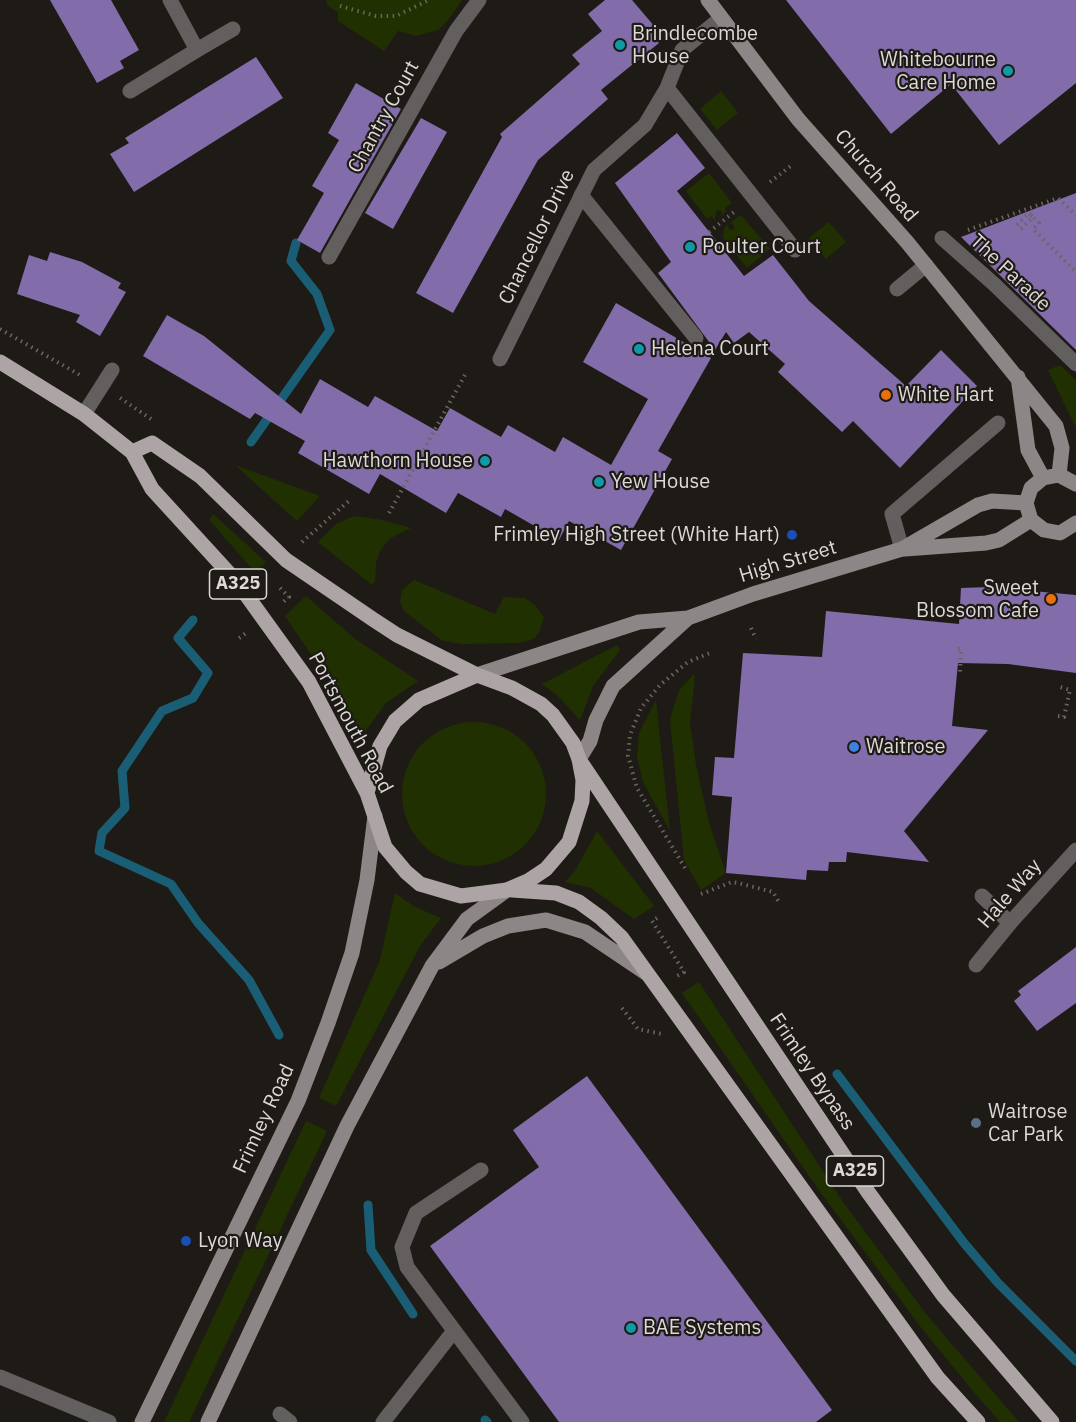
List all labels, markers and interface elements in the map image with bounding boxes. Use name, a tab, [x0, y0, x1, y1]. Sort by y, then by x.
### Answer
place label: Brindlecombe House	[632, 22, 758, 69]
marker: Brindlecombe House	[613, 38, 627, 52]
place label: Whitebourne Care Home	[880, 48, 996, 95]
street label: Chantry Court	[343, 57, 425, 177]
marker: Whitebourne Care Home	[1001, 64, 1015, 78]
street label: Church Road	[829, 125, 923, 227]
street label: Chancellor Drive	[494, 166, 580, 308]
street label: The Parade	[965, 230, 1055, 316]
place label: Poulter Court	[702, 235, 821, 259]
marker: Poulter Court	[683, 240, 697, 254]
place label: Helena Court	[651, 337, 769, 361]
marker: Helena Court	[632, 342, 646, 356]
place label: White Hart	[898, 383, 994, 407]
marker: White Hart	[879, 388, 893, 402]
place label: Hawthorn House	[322, 449, 473, 473]
marker: Hawthorn House	[478, 454, 492, 468]
place label: Yew House	[611, 470, 710, 494]
marker: Yew House	[592, 475, 606, 489]
place label: Frimley High Street (White Hart)	[493, 523, 780, 547]
marker: Frimley High Street (White Hart)	[785, 528, 799, 542]
street label: High Street	[736, 536, 840, 588]
road number: A325	[210, 569, 266, 599]
place label: Sweet Blossom Cafe	[916, 576, 1039, 623]
marker: Sweet Blossom Cafe	[1044, 592, 1058, 606]
street label: Portsmouth Road	[303, 648, 397, 798]
place label: Waitrose	[866, 735, 945, 759]
marker: Waitrose	[847, 740, 861, 754]
street label: Hale Way	[973, 854, 1047, 934]
street label: Frimley Bypass	[764, 1009, 860, 1135]
street label: Frimley Road	[228, 1061, 300, 1177]
place label: Waitrose Car Park	[988, 1100, 1067, 1147]
marker: Waitrose Car Park	[969, 1116, 983, 1130]
road number: A325	[826, 1156, 884, 1186]
place label: Lyon Way	[198, 1229, 283, 1253]
marker: Lyon Way	[179, 1234, 193, 1248]
place label: BAE Systems	[643, 1316, 761, 1340]
marker: BAE Systems	[624, 1321, 638, 1335]

